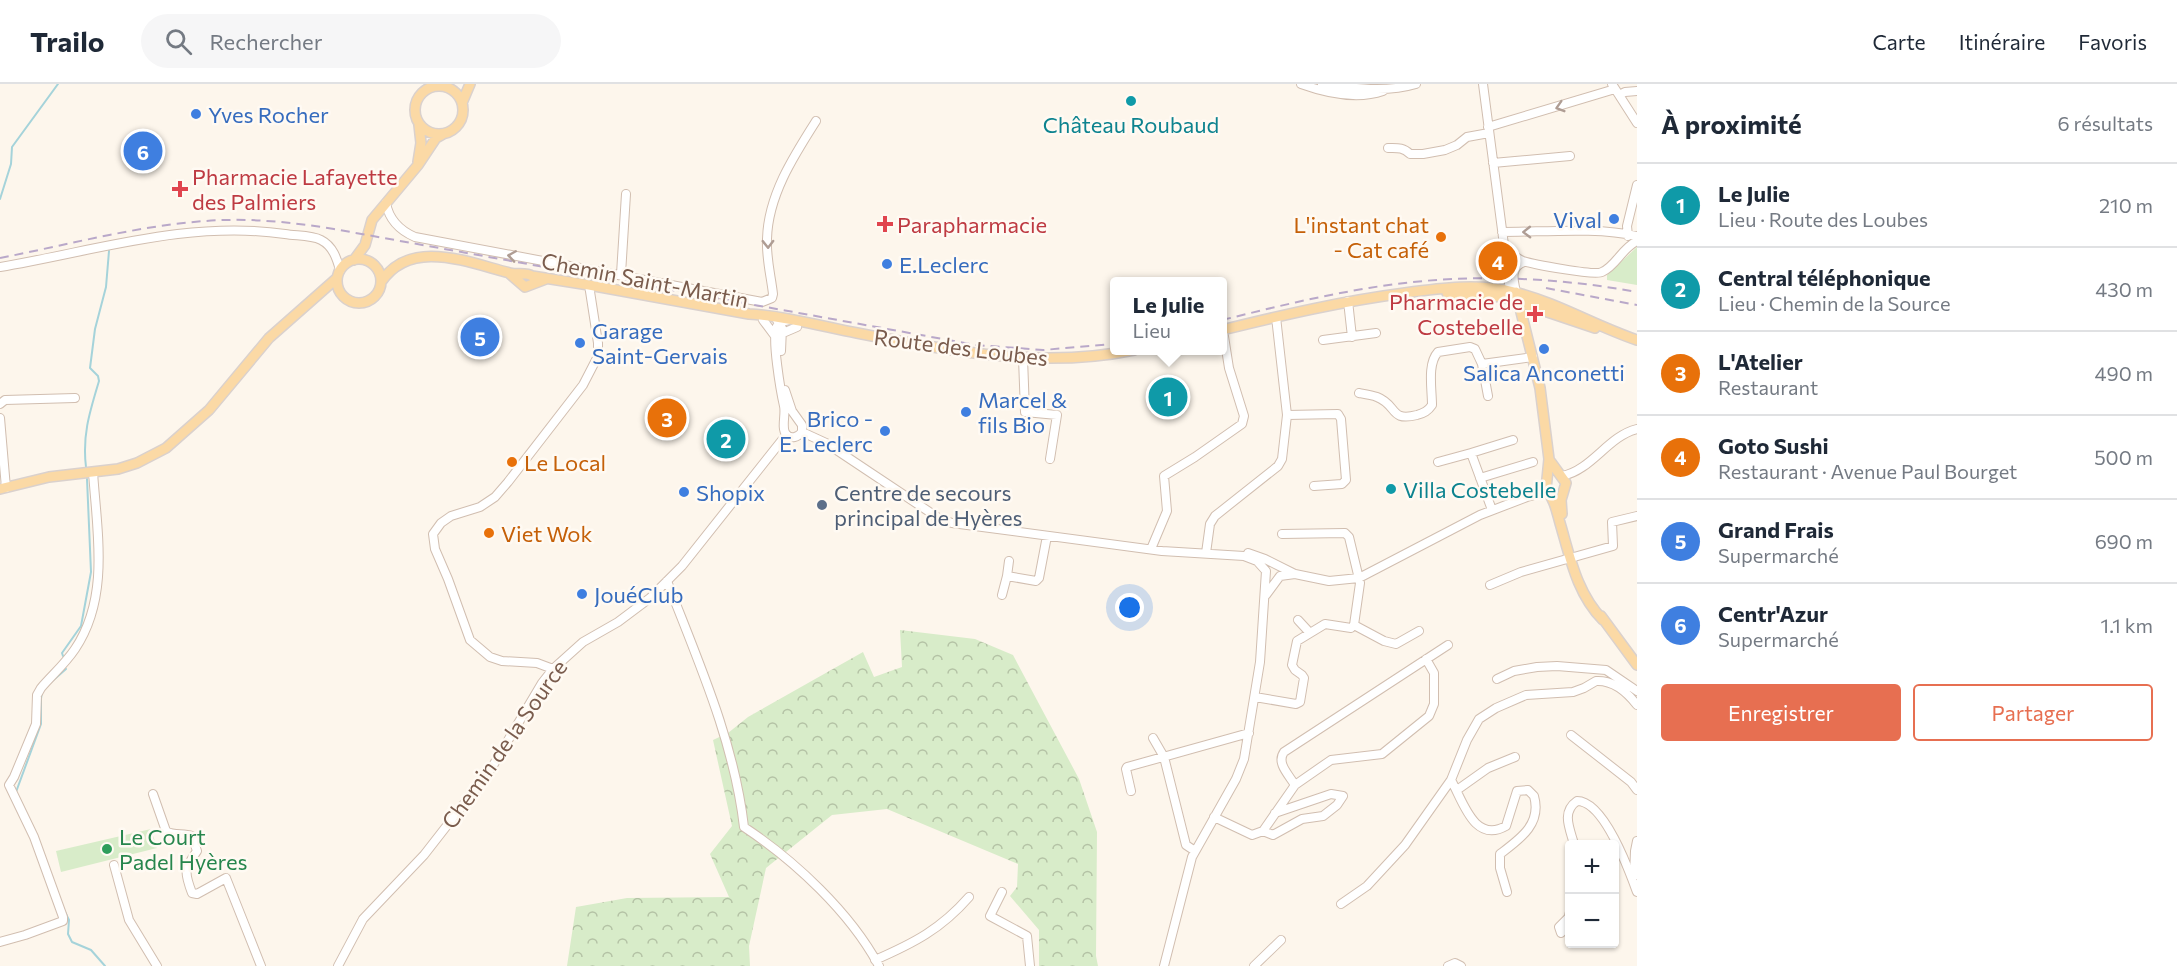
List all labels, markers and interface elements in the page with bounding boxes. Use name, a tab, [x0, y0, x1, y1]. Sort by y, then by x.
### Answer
search box	[141, 14, 561, 68]
text: Trailo	[30, 24, 105, 58]
icon: search	[162, 25, 195, 58]
text: Rechercher	[210, 28, 323, 55]
text: Carte	[1872, 29, 1926, 54]
text: Itinéraire	[1959, 29, 2045, 54]
text: Favoris	[2078, 29, 2147, 54]
marker: Château Roubaud	[1124, 94, 1138, 108]
one-way arrow	[1555, 100, 1566, 112]
place label: Yves Rocher	[208, 101, 329, 128]
marker: Yves Rocher	[189, 107, 203, 121]
text: À proximité	[1661, 108, 1802, 139]
place label: Château Roubaud	[1043, 111, 1219, 138]
text: 6 résultats	[2058, 111, 2153, 135]
pin: 6	[124, 128, 162, 174]
place label: Pharmacie Lafayette des Palmiers	[192, 163, 398, 215]
text: Le Julie	[1718, 180, 1790, 207]
marker: Pharmacie Lafayette des Palmiers	[173, 182, 187, 196]
text: 1	[1676, 193, 1685, 217]
text: 210 m	[2099, 193, 2153, 217]
place label: Vival	[1553, 206, 1602, 233]
text: Lieu · Route des Loubes	[1718, 207, 1928, 231]
place label: Parapharmacie	[897, 211, 1047, 238]
place label: L'instant chat - Cat café	[1293, 211, 1429, 263]
marker: Vival	[1607, 212, 1621, 226]
marker: Parapharmacie	[878, 217, 892, 231]
one-way arrow	[1523, 226, 1532, 238]
marker: L'instant chat - Cat café	[1434, 230, 1448, 244]
pin: 4	[1478, 238, 1518, 284]
one-way arrow	[761, 239, 774, 248]
street label: Chemin Saint-Martin	[539, 247, 751, 313]
one-way arrow	[508, 250, 518, 263]
place label: E.Leclerc	[899, 251, 989, 278]
marker: E.Leclerc	[880, 257, 894, 271]
text: Central téléphonique	[1718, 264, 1931, 291]
popup	[1110, 277, 1227, 355]
text: 2	[1675, 277, 1686, 301]
text: 430 m	[2095, 277, 2153, 301]
place label: Pharmacie de Costebelle	[1389, 288, 1523, 340]
text: Le Julie	[1133, 291, 1204, 318]
text: Lieu · Chemin de la Source	[1718, 291, 1951, 315]
marker: Pharmacie de Costebelle	[1528, 307, 1542, 321]
pin: 5	[460, 314, 500, 360]
place label: Garage Saint-Gervais	[592, 317, 728, 369]
text: Lieu	[1133, 318, 1171, 342]
street label: Route des Loubes	[872, 323, 1050, 371]
marker: Garage Saint-Gervais	[573, 336, 587, 350]
marker: Salica Anconetti	[1537, 342, 1551, 356]
text: L'Atelier	[1718, 348, 1803, 375]
place label: Salica Anconetti	[1463, 359, 1625, 386]
text: 3	[1675, 361, 1686, 385]
text: 490 m	[2095, 361, 2153, 385]
pin: 1	[1148, 374, 1188, 420]
text: Restaurant	[1718, 375, 1818, 399]
place label: Marcel & fils Bio	[978, 386, 1067, 438]
pin: 3	[648, 396, 686, 440]
place label: Brico - E. Leclerc	[779, 405, 873, 457]
marker: Marcel & fils Bio	[959, 405, 973, 419]
pin: 2	[706, 416, 746, 462]
marker: Brico - E. Leclerc	[878, 424, 892, 438]
text: Goto Sushi	[1718, 432, 1829, 459]
text: 4	[1674, 445, 1687, 469]
text: 500 m	[2094, 445, 2153, 469]
place label: Le Local	[524, 449, 606, 476]
marker: Le Local	[505, 455, 519, 469]
text: Restaurant · Avenue Paul Bourget	[1718, 459, 2017, 483]
place label: Villa Costebelle	[1403, 476, 1556, 503]
place label: Shopix	[696, 479, 765, 506]
place label: Centre de secours principal de Hyères	[834, 479, 1023, 531]
marker: Villa Costebelle	[1384, 482, 1398, 496]
marker: Shopix	[677, 485, 691, 499]
marker: Centre de secours principal de Hyères	[815, 498, 829, 512]
text: Grand Frais	[1718, 516, 1834, 543]
place label: Viet Wok	[501, 520, 592, 547]
marker: Viet Wok	[482, 526, 496, 540]
text: 5	[1675, 529, 1686, 553]
text: 690 m	[2095, 529, 2153, 553]
text: Supermarché	[1718, 543, 1839, 567]
place label: JouéClub	[594, 581, 683, 608]
marker: JouéClub	[575, 587, 589, 601]
your location	[1115, 593, 1144, 622]
text: Centr'Azur	[1718, 600, 1828, 627]
text: 6	[1674, 613, 1687, 637]
text: 1.1 km	[2101, 613, 2153, 637]
text: Supermarché	[1718, 627, 1839, 651]
street label: Chemin de la Source	[436, 654, 572, 834]
button: Enregistrer	[1661, 684, 1901, 741]
button: Partager	[1913, 684, 2153, 741]
place label: Le Court Padel Hyères	[119, 823, 248, 875]
map controls	[1565, 840, 1619, 948]
button: +	[1565, 840, 1619, 894]
marker: Le Court Padel Hyères	[100, 842, 114, 856]
button: −	[1565, 894, 1619, 948]

